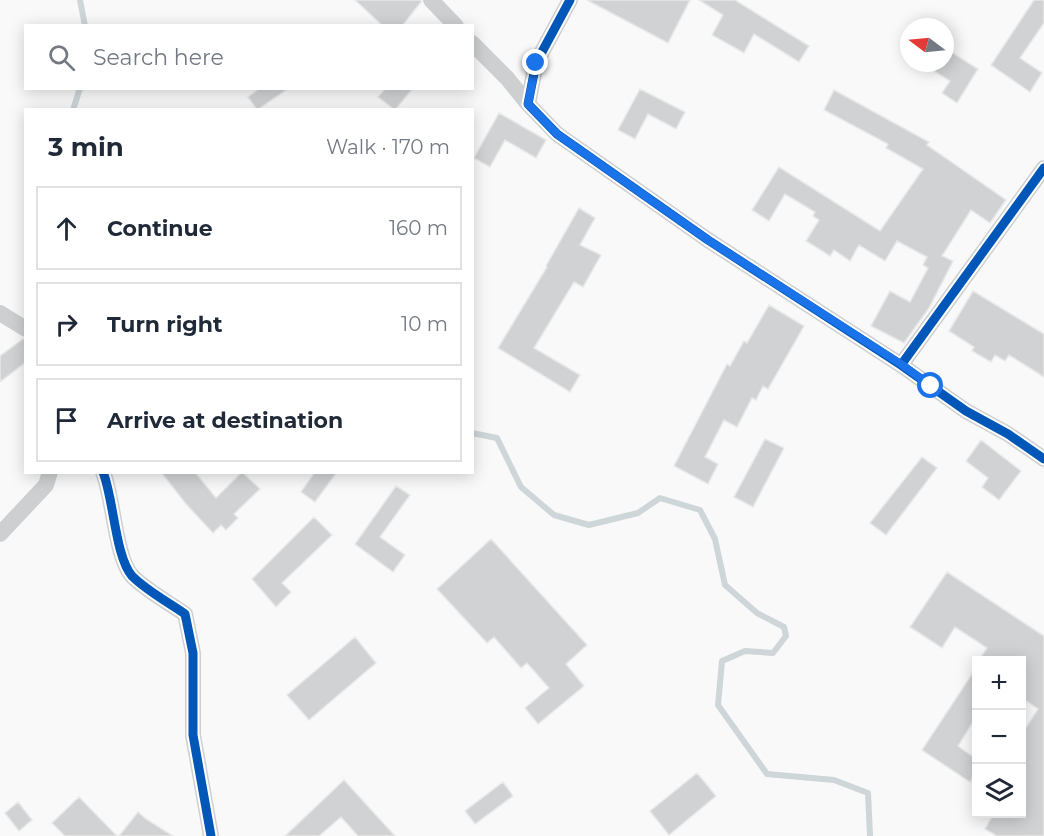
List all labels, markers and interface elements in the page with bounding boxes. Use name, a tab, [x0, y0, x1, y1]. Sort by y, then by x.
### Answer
north arrow	[900, 18, 954, 72]
search box	[24, 24, 474, 90]
icon: search	[45, 41, 78, 74]
text: Search here	[93, 44, 224, 71]
route end	[522, 49, 548, 75]
text: 3 min	[48, 131, 124, 163]
text: Walk · 170 m	[326, 135, 450, 159]
icon: ahead	[50, 212, 83, 245]
text: Continue	[107, 215, 213, 242]
text: 160 m	[389, 216, 448, 240]
icon: right	[50, 308, 83, 341]
text: Turn right	[107, 311, 222, 338]
text: 10 m	[401, 312, 448, 336]
route start	[917, 372, 943, 398]
icon: arrive	[50, 404, 83, 437]
text: Arrive at destination	[107, 407, 343, 434]
map controls	[972, 656, 1026, 818]
button: +	[972, 656, 1026, 710]
button: −	[972, 710, 1026, 764]
button: layers	[972, 764, 1026, 818]

